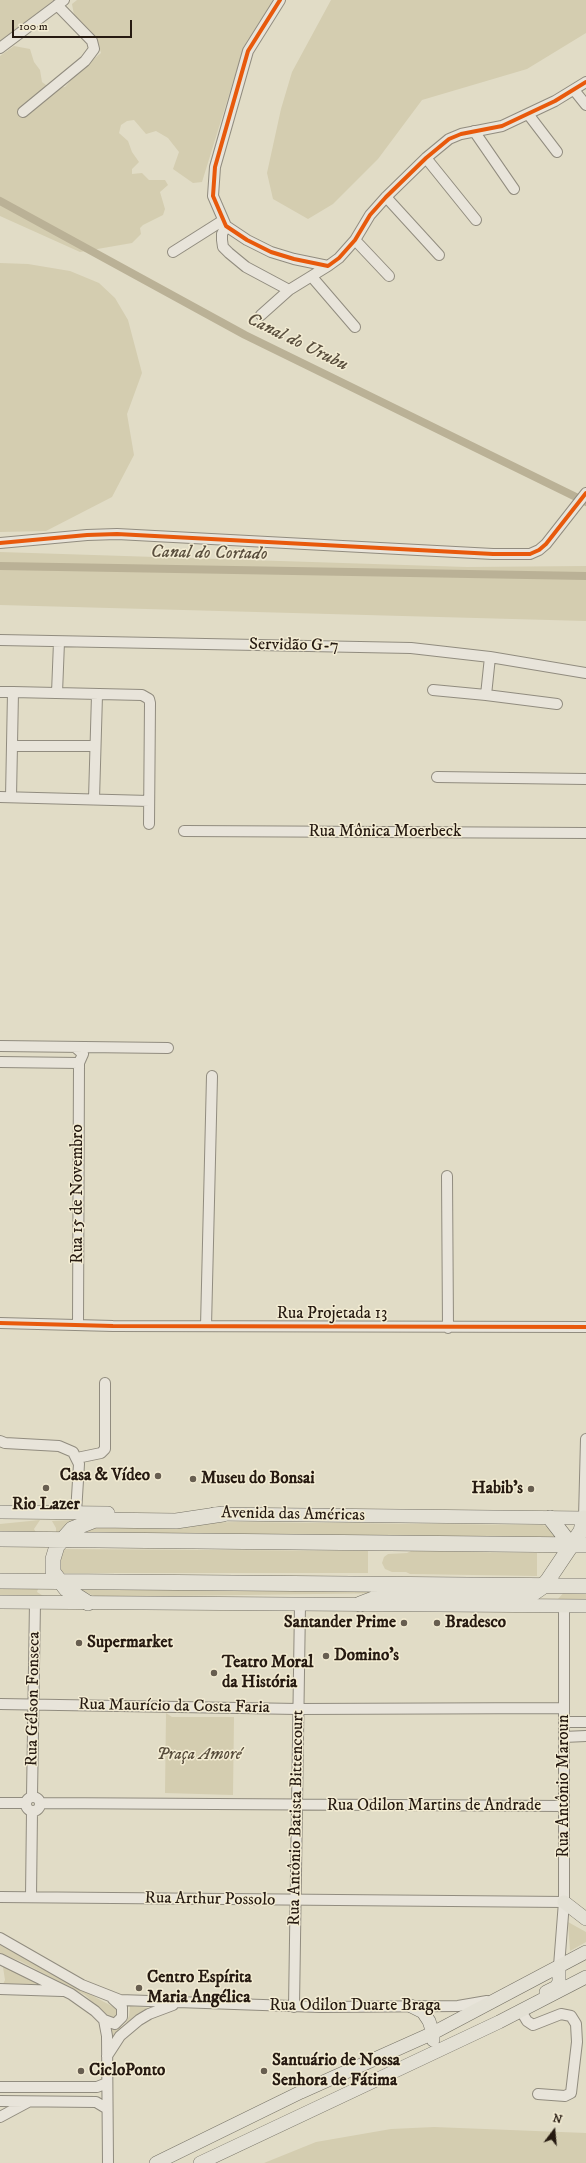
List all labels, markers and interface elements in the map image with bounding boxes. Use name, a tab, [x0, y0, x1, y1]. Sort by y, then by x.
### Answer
scale bar	[14, 12, 134, 38]
text: 100 m	[19, 19, 48, 34]
water label: Canal do Urubu	[243, 309, 351, 377]
water label: Canal do Cortado	[150, 542, 268, 566]
street label: Servidão G-7	[249, 635, 339, 657]
street label: Rua Mônica Moerbeck	[308, 822, 462, 842]
street label: Rua 15 de Novembro	[68, 1124, 88, 1264]
street label: Rua Projetada 13	[277, 1304, 387, 1324]
place label: Casa & Vídeo	[60, 1466, 150, 1486]
place label: Museu do Bonsai	[201, 1469, 315, 1489]
marker: Casa & Vídeo	[153, 1471, 163, 1481]
marker: Museu do Bonsai	[188, 1474, 198, 1484]
place label: Habib's	[471, 1479, 523, 1499]
marker: Rio Lazer	[41, 1483, 51, 1493]
marker: Habib's	[526, 1484, 536, 1494]
place label: Rio Lazer	[12, 1495, 80, 1515]
street label: Avenida das Américas	[221, 1504, 365, 1526]
place label: Santander Prime	[284, 1613, 396, 1633]
place label: Bradesco	[445, 1613, 506, 1633]
marker: Santander Prime	[399, 1618, 409, 1628]
marker: Bradesco	[432, 1618, 442, 1628]
street label: Rua Gélson Fonseca	[23, 1631, 45, 1767]
place label: Supermarket	[87, 1633, 173, 1653]
marker: Supermarket	[74, 1638, 84, 1648]
place label: Domino's	[334, 1646, 399, 1666]
marker: Domino's	[321, 1651, 331, 1661]
place label: Teatro Moral da História	[222, 1653, 313, 1693]
marker: Teatro Moral da História	[209, 1668, 219, 1678]
street label: Rua Maurício da Costa Faria	[78, 1695, 270, 1719]
street label: Rua Antônio Batista Bittencourt	[285, 1710, 309, 1926]
street label: Rua Antônio Maroun	[554, 1714, 574, 1858]
park label: Praça Amoré	[156, 1745, 242, 1765]
street label: Rua Odilon Martins de Andrade	[327, 1796, 541, 1816]
street label: Rua Arthur Possolo	[145, 1889, 275, 1911]
place label: Centro Espírita Maria Angélica	[147, 1968, 252, 2008]
marker: Centro Espírita Maria Angélica	[134, 1983, 144, 1993]
street label: Rua Odilon Duarte Braga	[269, 1996, 441, 2016]
place label: Santuário de Nossa Senhora de Fátima	[272, 2051, 400, 2091]
place label: CicloPonto	[89, 2061, 165, 2081]
marker: CicloPonto	[76, 2066, 86, 2076]
marker: Santuário de Nossa Senhora de Fátima	[259, 2066, 269, 2076]
north arrow	[534, 2111, 574, 2151]
text: N	[551, 2111, 564, 2127]

